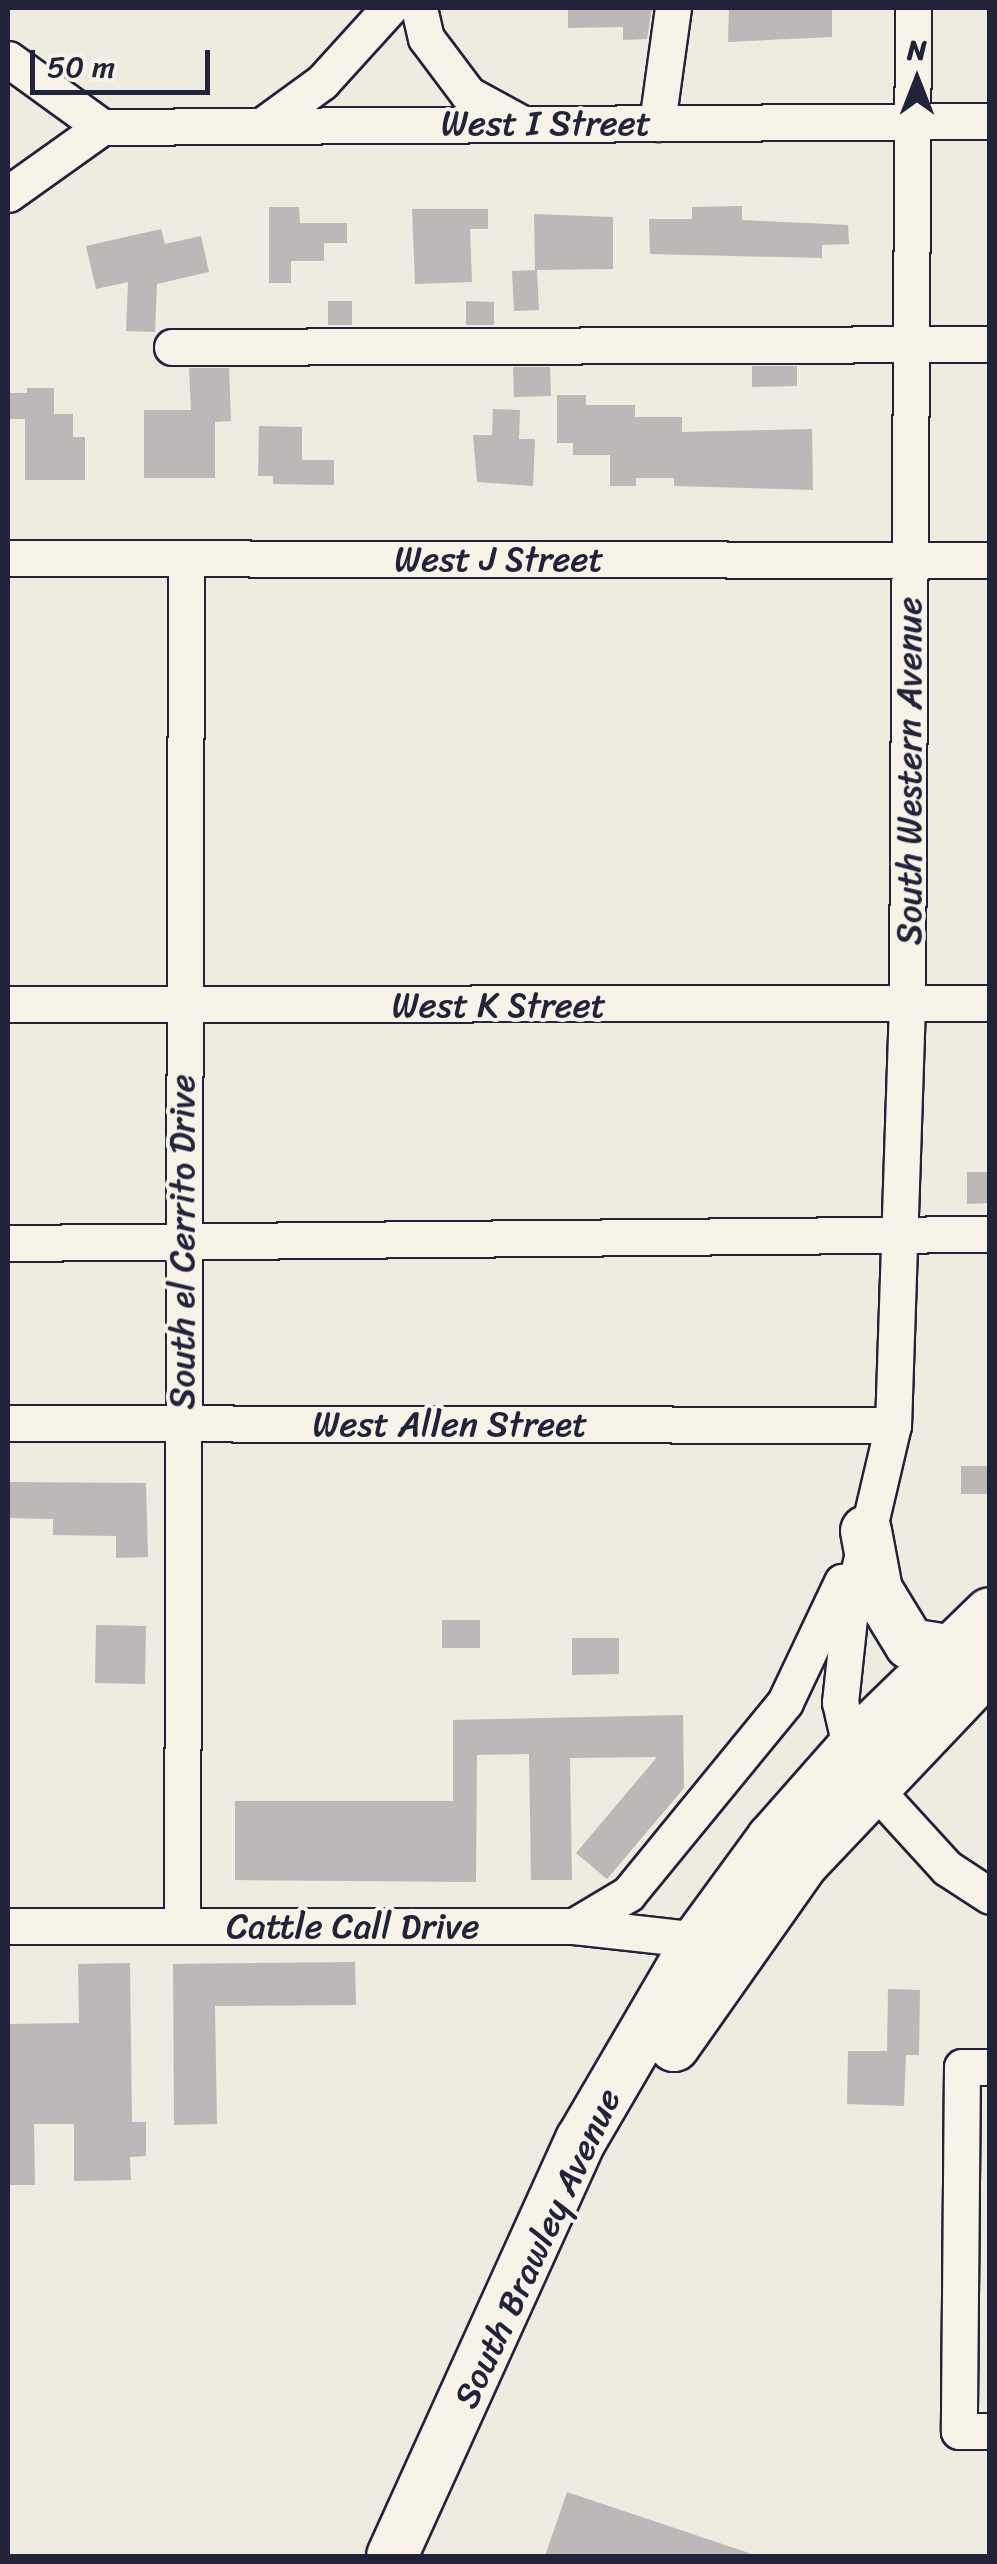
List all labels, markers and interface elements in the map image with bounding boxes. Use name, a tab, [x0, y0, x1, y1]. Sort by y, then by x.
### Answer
text: N	[907, 25, 927, 74]
scale bar	[35, 30, 215, 92]
north arrow	[867, 30, 967, 130]
text: 50 m	[47, 40, 115, 94]
street label: West I Street	[441, 102, 651, 144]
street label: West J Street	[393, 538, 605, 580]
street label: South Western Avenue	[888, 596, 930, 946]
street label: West K Street	[390, 984, 608, 1026]
street label: South el Cerrito Drive	[161, 1074, 203, 1410]
street label: West Allen Street	[312, 1403, 588, 1445]
street label: Cattle Call Drive	[226, 1905, 480, 1947]
street label: South Brawley Avenue	[445, 2082, 629, 2414]

